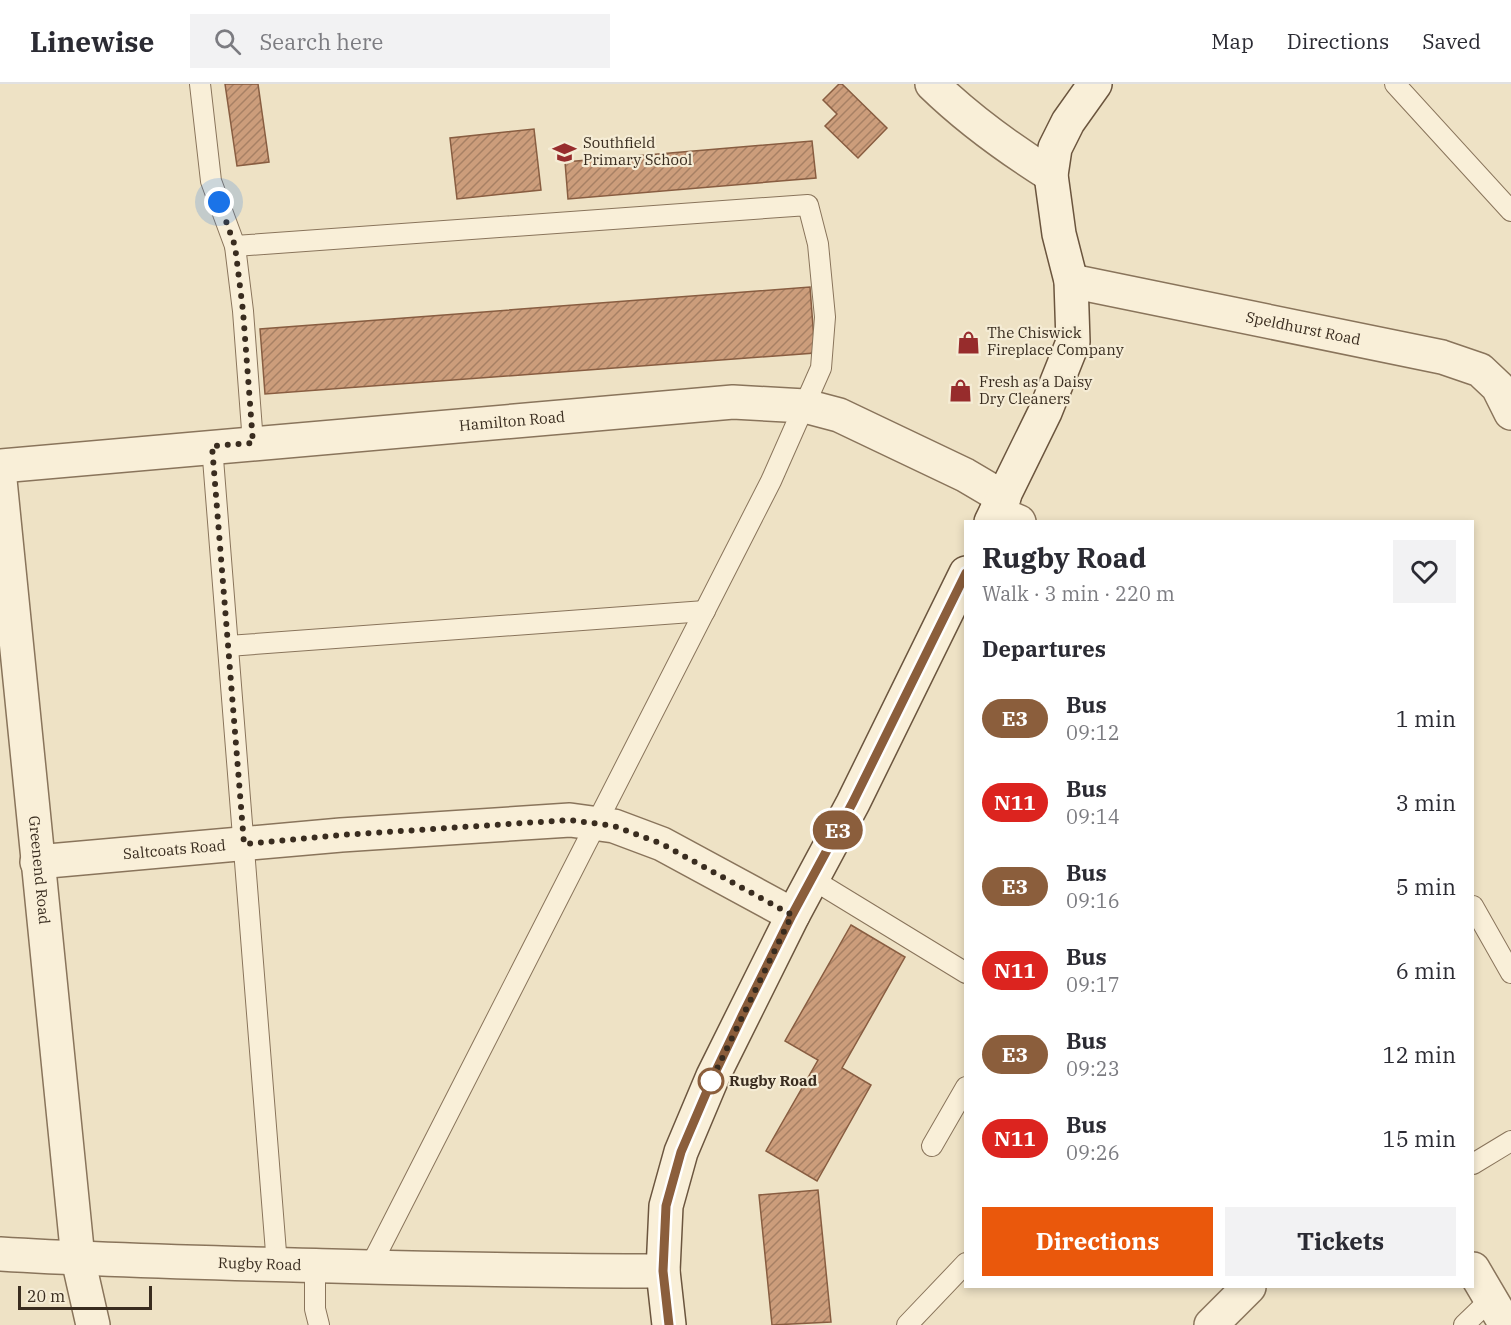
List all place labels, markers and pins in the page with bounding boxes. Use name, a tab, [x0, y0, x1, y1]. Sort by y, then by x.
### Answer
place label: Southfield Primary School	[583, 133, 692, 169]
school or university icon: Southfield Primary School	[552, 139, 578, 165]
place label: The Chiswick Fireplace Company	[987, 323, 1124, 359]
shop icon: The Chiswick Fireplace Company	[956, 329, 982, 355]
place label: Fresh as a Daisy Dry Cleaners	[979, 372, 1092, 408]
shop icon: Fresh as a Daisy Dry Cleaners	[948, 378, 974, 404]
marker: Rugby Road	[698, 1068, 724, 1094]
place label: Rugby Road	[729, 1071, 818, 1090]

